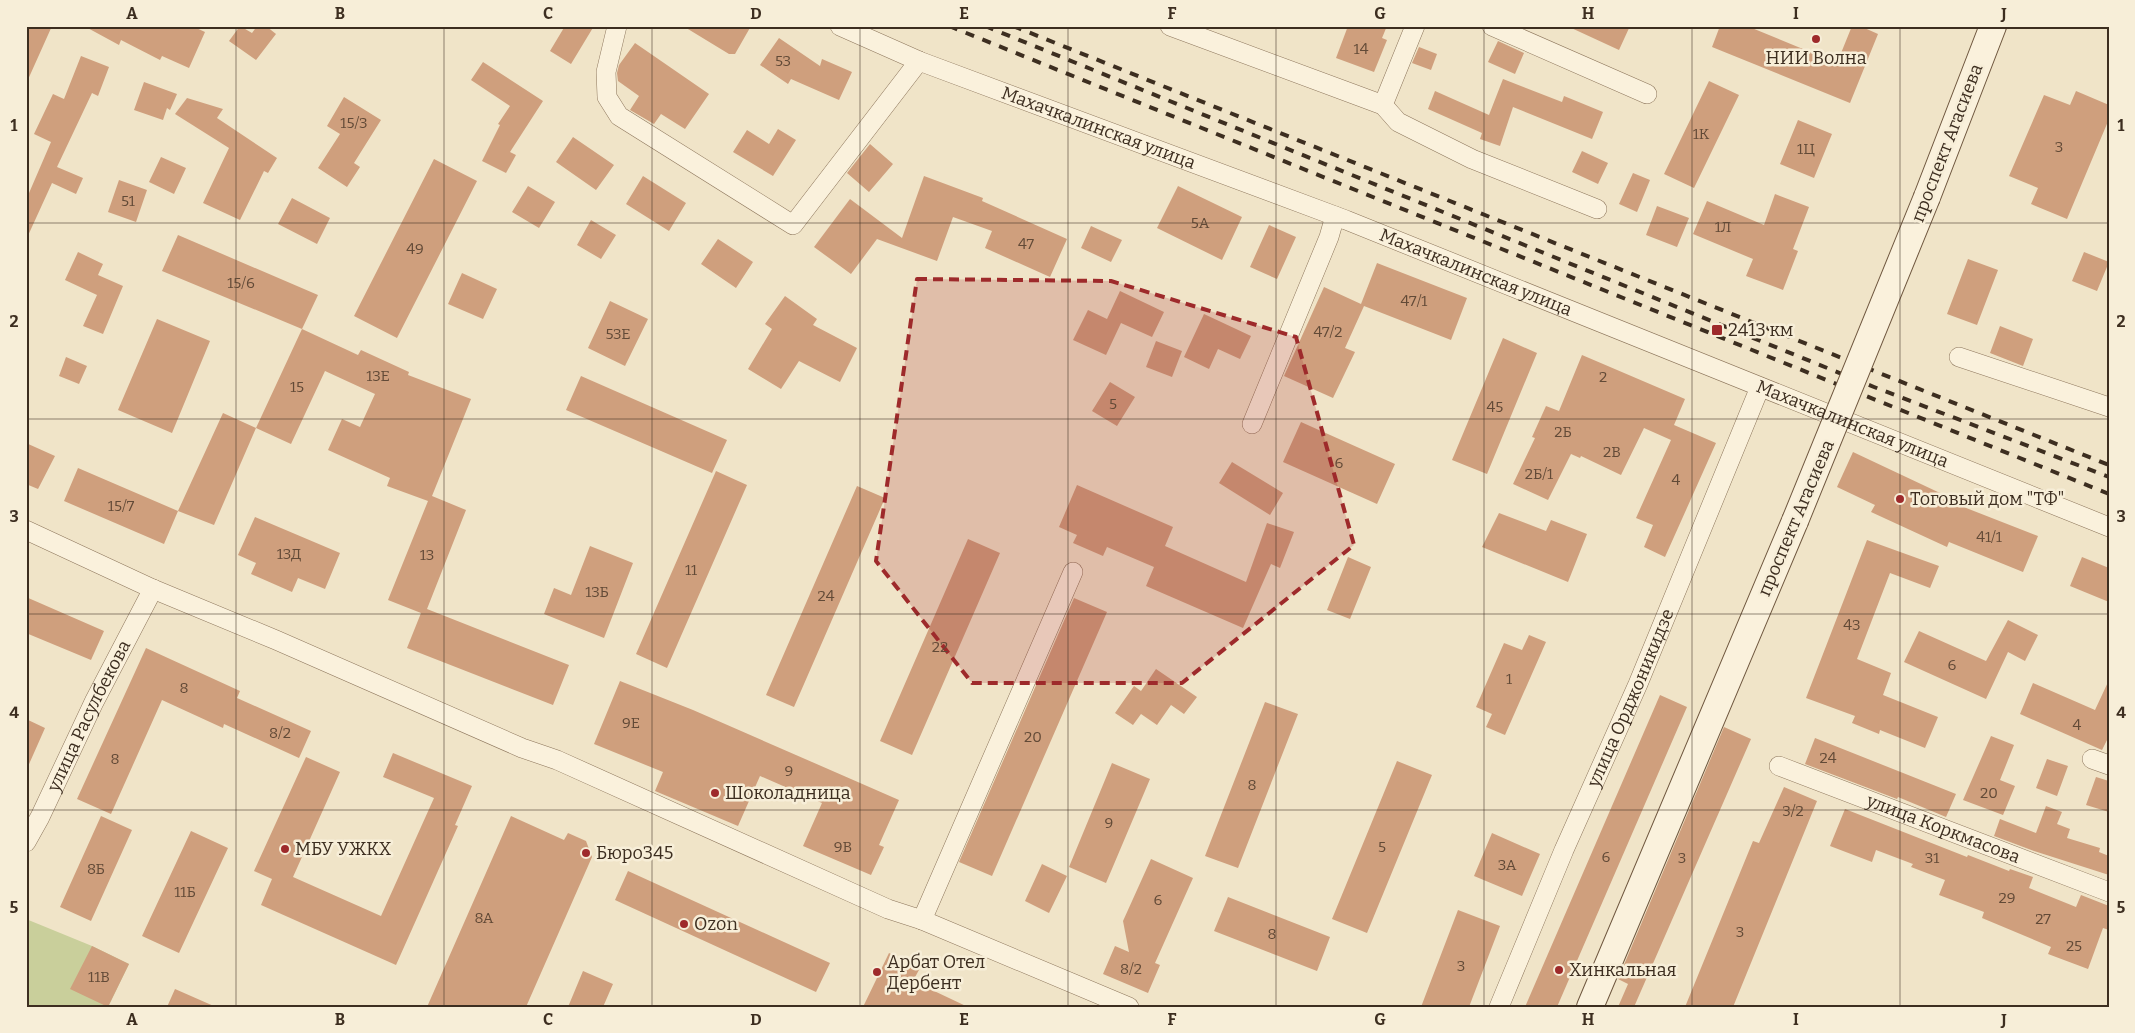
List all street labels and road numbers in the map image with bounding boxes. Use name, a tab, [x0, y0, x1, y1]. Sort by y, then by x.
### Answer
street label: проспект Агасиева	[1907, 61, 1987, 225]
street label: Махачкалинская улица	[998, 82, 1199, 174]
street label: Махачкалинская улица	[1376, 224, 1575, 321]
street label: Махачкалинская улица	[1753, 375, 1952, 472]
street label: проспект Агасиева	[1753, 436, 1839, 600]
street label: улица Орджоникидзе	[1582, 605, 1679, 791]
street label: улица Расулбекова	[42, 636, 135, 796]
street label: улица Коркмасова	[1863, 789, 2024, 868]

